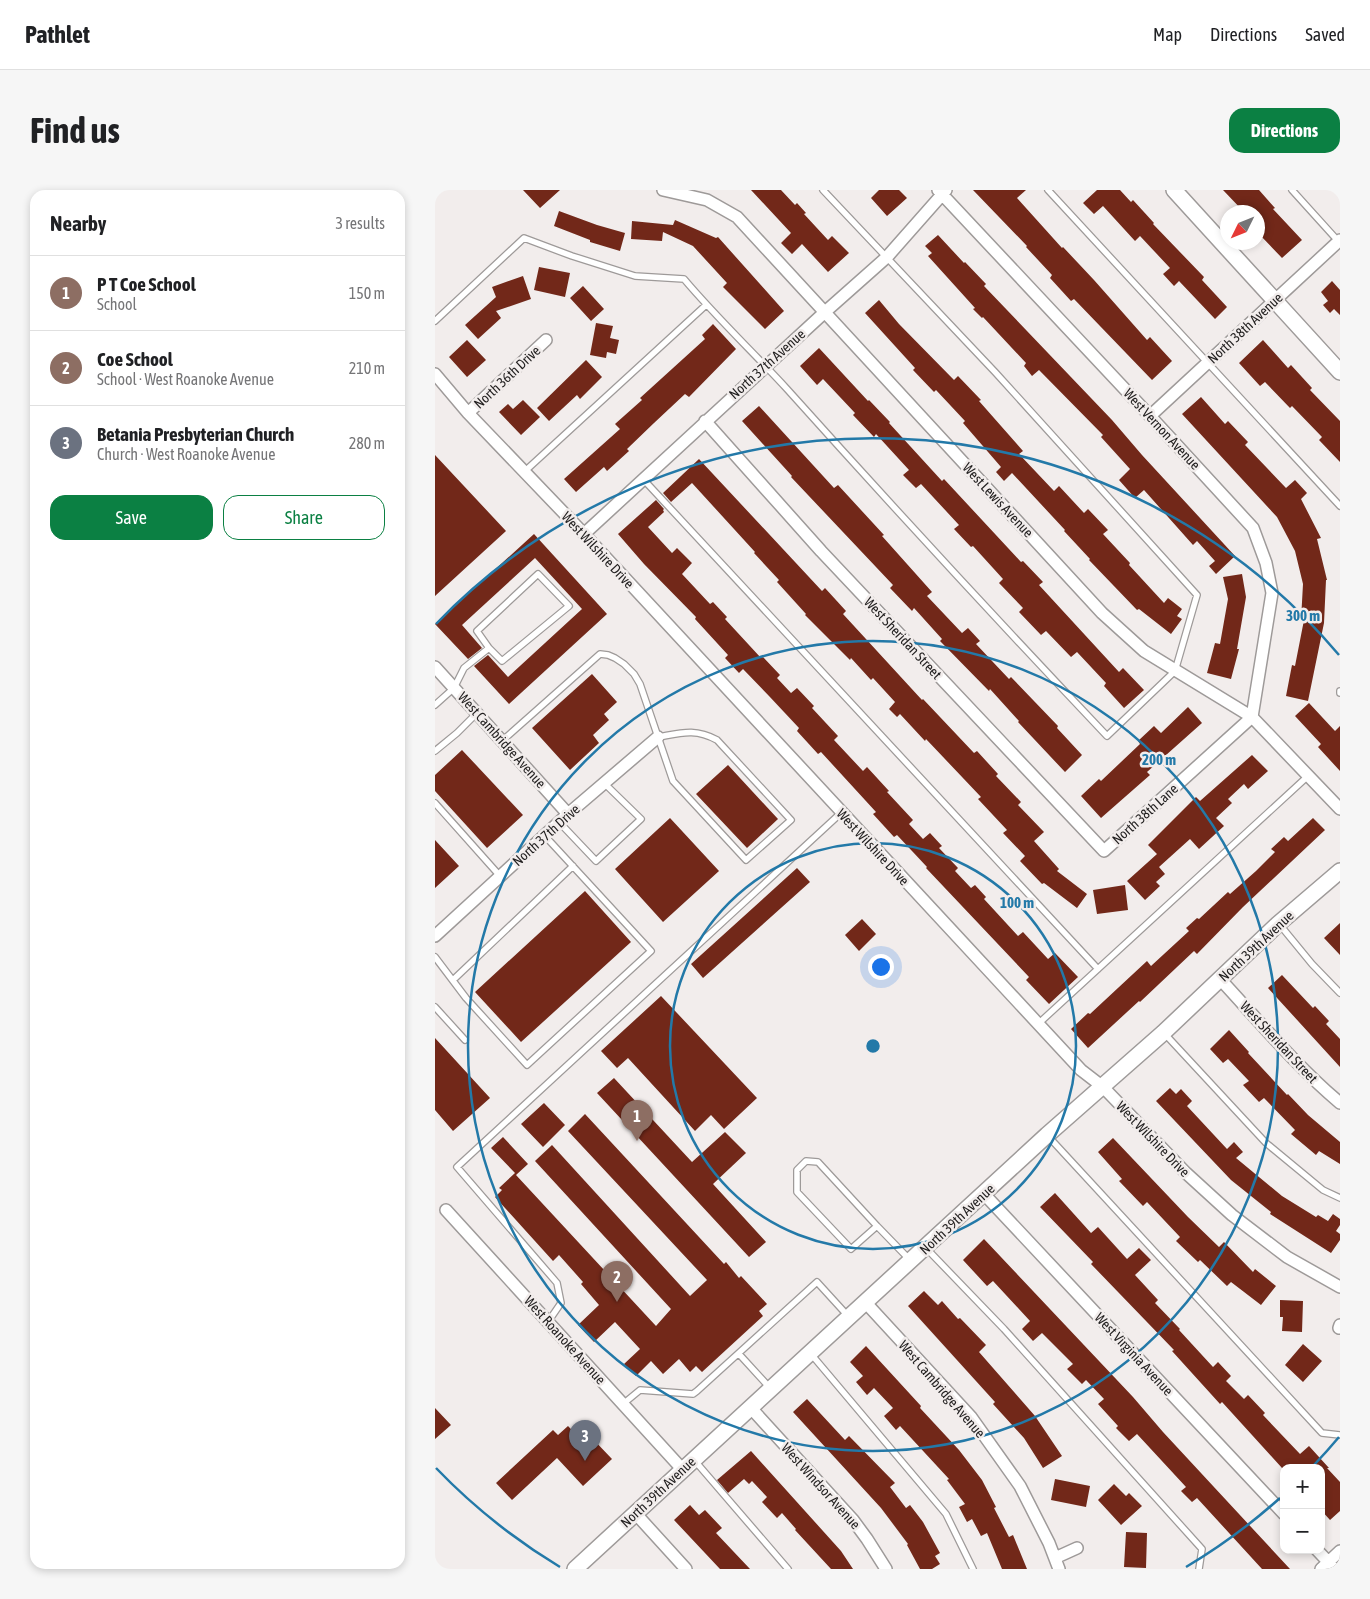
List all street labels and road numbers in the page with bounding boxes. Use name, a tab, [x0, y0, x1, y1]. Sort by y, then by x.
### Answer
street label: North 38th Avenue	[1204, 289, 1286, 367]
street label: North 37th Avenue	[726, 326, 808, 402]
street label: North 36th Drive	[471, 342, 543, 412]
street label: West Vernon Avenue	[1120, 385, 1204, 473]
street label: West Lewis Avenue	[959, 460, 1037, 540]
street label: West Wilshire Drive	[559, 508, 637, 592]
street label: West Sheridan Street	[861, 594, 945, 682]
street label: West Cambridge Avenue	[455, 689, 549, 791]
street label: North 38th Lane	[1109, 780, 1181, 848]
street label: North 37th Drive	[509, 801, 583, 869]
street label: West Wilshire Drive	[834, 805, 912, 889]
street label: North 39th Avenue	[1215, 907, 1297, 985]
street label: West Sheridan Street	[1237, 998, 1321, 1086]
street label: West Wilshire Drive	[1113, 1098, 1193, 1180]
street label: North 39th Avenue	[916, 1180, 998, 1258]
street label: West Roanoke Avenue	[521, 1293, 609, 1387]
street label: West Virginia Avenue	[1092, 1309, 1176, 1399]
street label: West Cambridge Avenue	[896, 1337, 988, 1441]
street label: West Windsor Avenue	[778, 1440, 864, 1532]
street label: North 39th Avenue	[617, 1453, 699, 1531]

